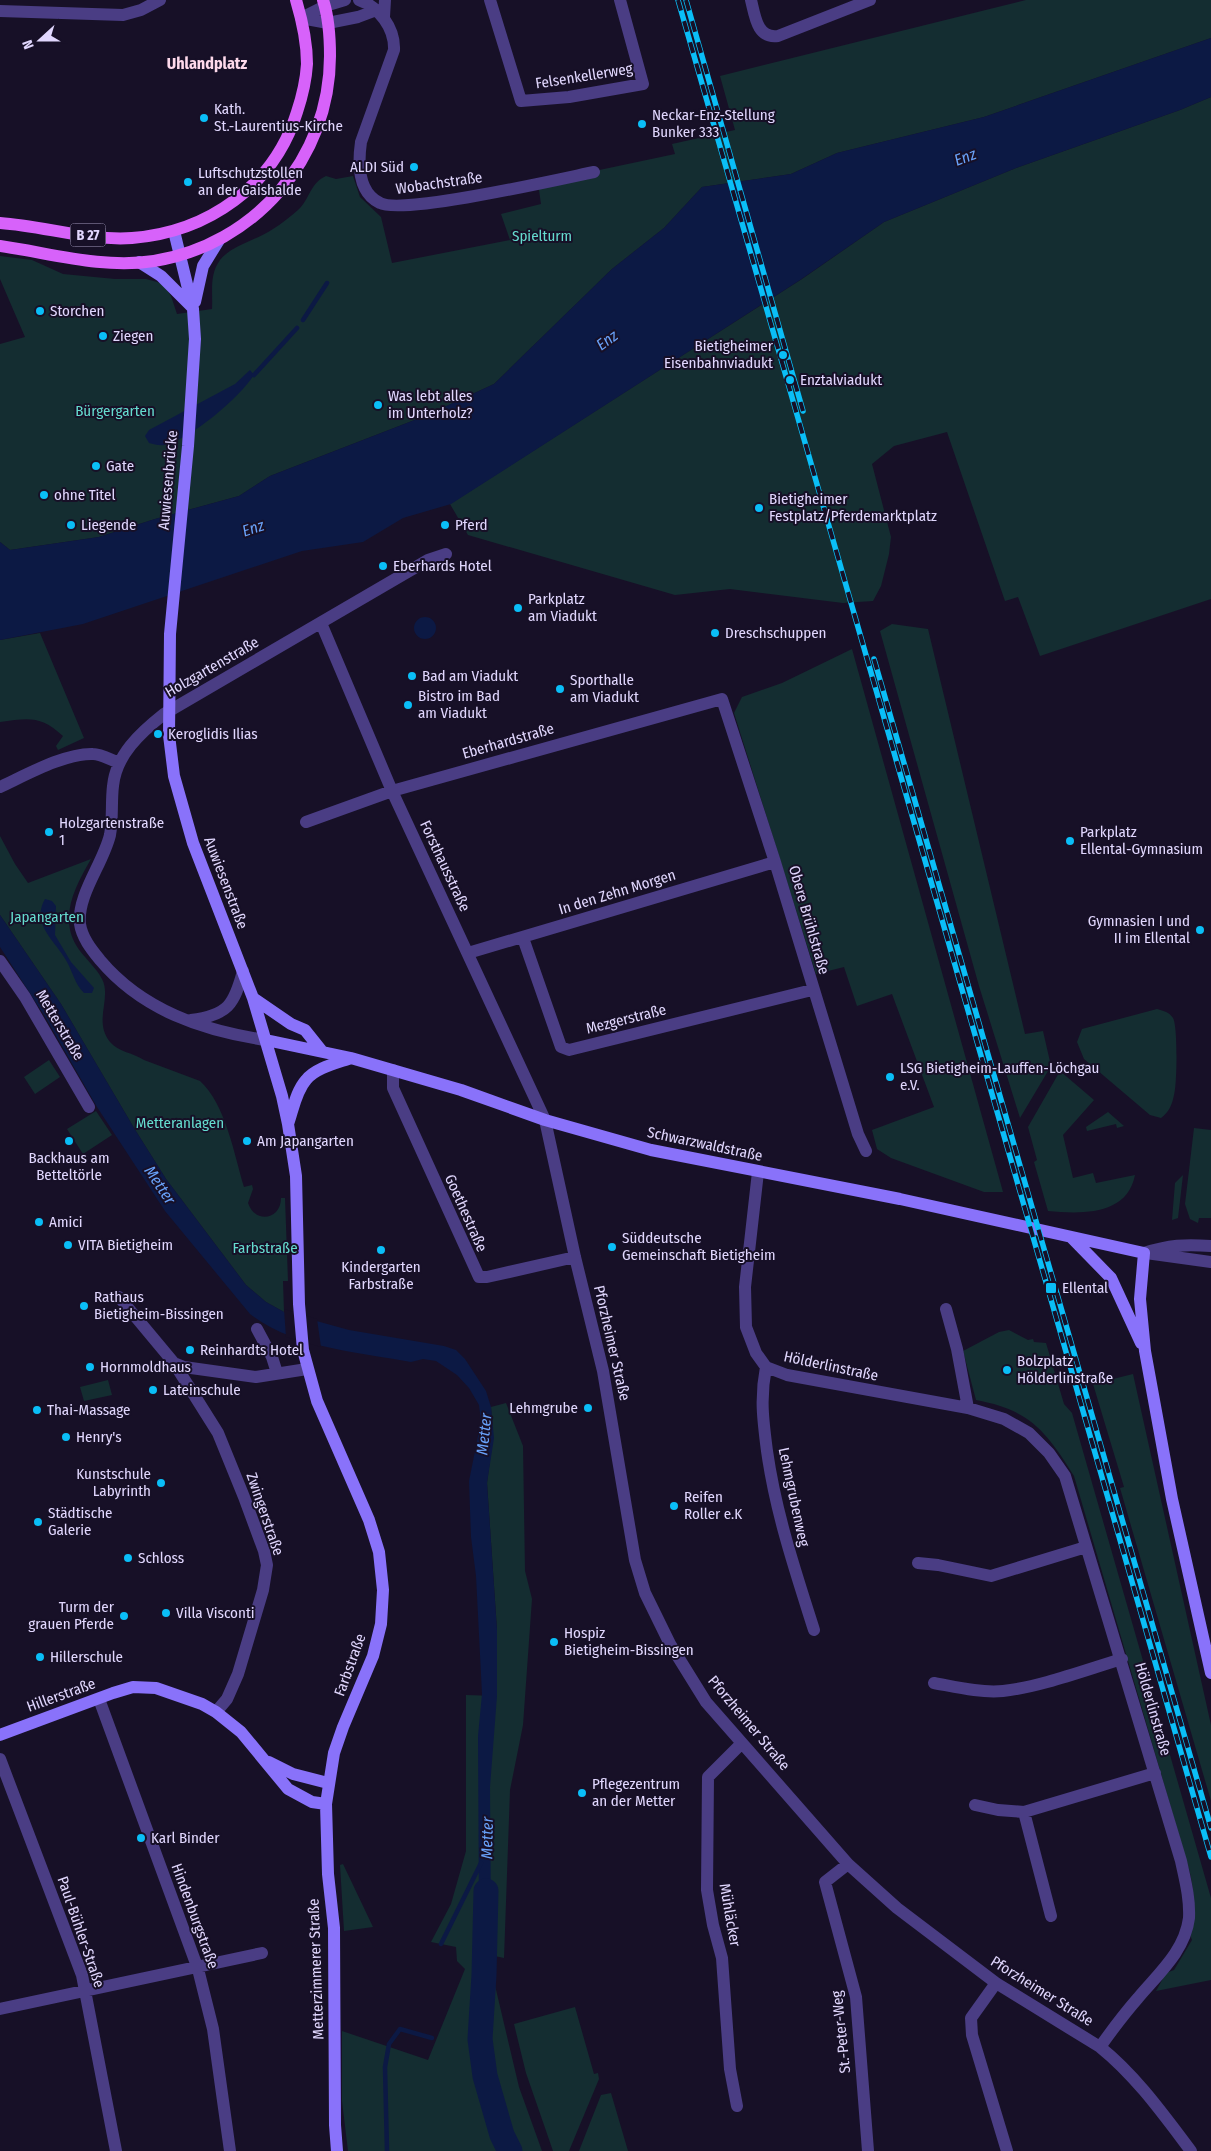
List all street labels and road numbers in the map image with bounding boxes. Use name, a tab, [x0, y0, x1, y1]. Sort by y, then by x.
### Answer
street label: Felsenkellerweg	[534, 59, 634, 93]
street label: Wobachstraße	[394, 168, 484, 198]
road number: B 27	[70, 224, 106, 246]
street label: Auwiesenbrücke	[155, 429, 181, 531]
street label: Holzgartenstraße	[162, 633, 262, 701]
street label: Eberhardstraße	[460, 719, 556, 763]
street label: Forsthausstraße	[416, 818, 474, 914]
street label: Auwiesenstraße	[200, 834, 252, 932]
street label: Obere Brühlstraße	[785, 863, 833, 977]
street label: In den Zehn Morgen	[556, 866, 678, 918]
street label: Metterstraße	[32, 987, 88, 1063]
street label: Mezgerstraße	[584, 1000, 668, 1038]
street label: Schwarzwaldstraße	[646, 1123, 764, 1165]
street label: Goethestraße	[441, 1171, 491, 1255]
street label: Pforzheimer Straße	[590, 1284, 634, 1402]
street label: Hölderlinstraße	[782, 1347, 880, 1385]
street label: Lehmgrubenweg	[775, 1446, 813, 1548]
street label: Zwingerstraße	[242, 1470, 288, 1558]
street label: Farbstraße	[330, 1631, 370, 1699]
street label: Hölderlinstraße	[1131, 1660, 1175, 1758]
street label: Pforzheimer Straße	[704, 1672, 794, 1774]
street label: Hillerstraße	[24, 1674, 98, 1716]
street label: Hindenburgstraße	[168, 1861, 222, 1971]
street label: Paul-Bühler-Straße	[54, 1874, 108, 1990]
street label: Mühläcker	[716, 1882, 745, 1949]
street label: Metterzimmerer Straße	[305, 1898, 327, 2040]
street label: Pforzheimer Straße	[987, 1952, 1097, 2030]
street label: St.-Peter-Weg	[828, 1990, 854, 2074]

